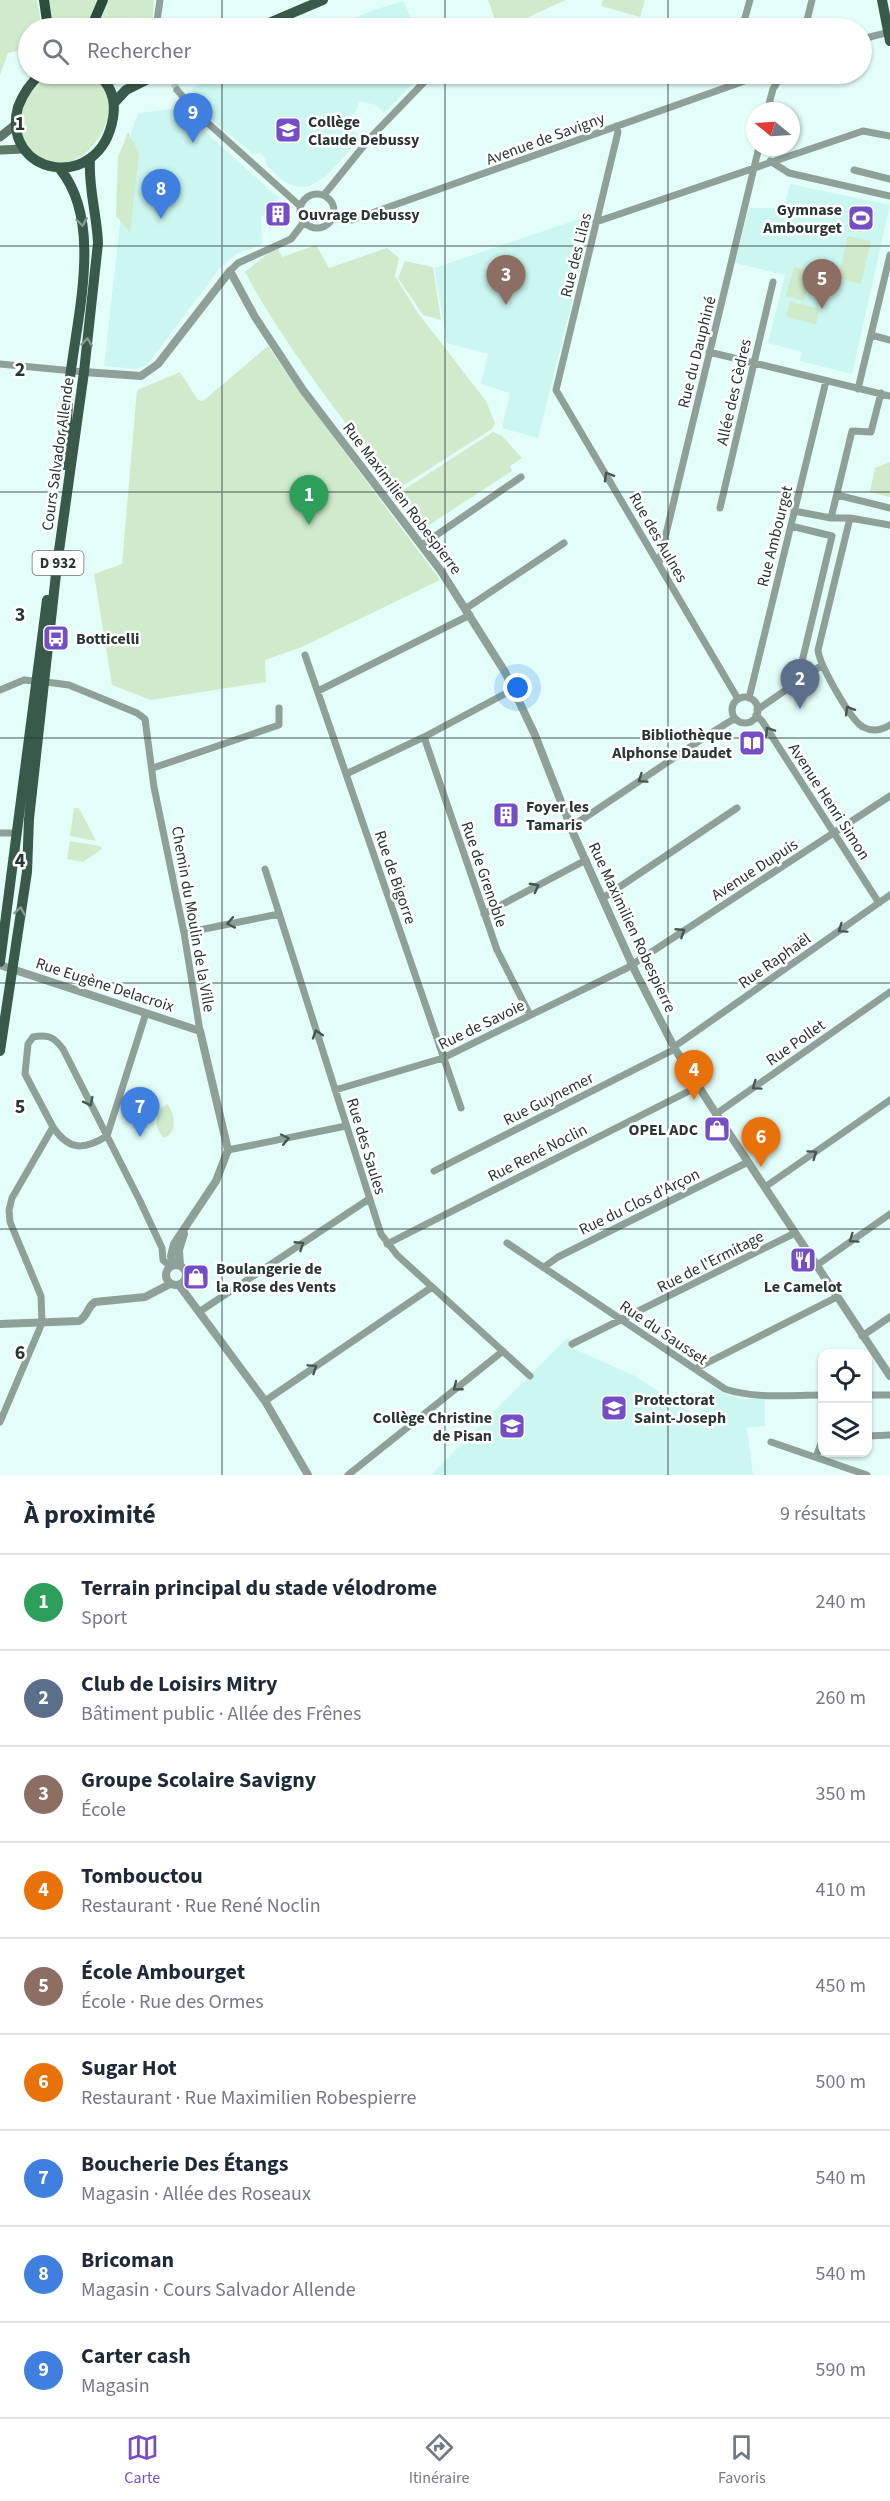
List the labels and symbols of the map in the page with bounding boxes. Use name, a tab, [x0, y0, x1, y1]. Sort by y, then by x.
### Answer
pin: 9	[174, 94, 212, 143]
north arrow	[746, 102, 800, 156]
street label: Avenue de Savigny	[483, 107, 608, 171]
text: 1	[15, 110, 25, 138]
place label: Collège Claude Debussy	[308, 111, 420, 151]
school or university icon: Collège Claude Debussy	[273, 115, 303, 145]
pin: 8	[142, 170, 180, 219]
building icon: Ouvrage Debussy	[263, 199, 293, 229]
place label: Gymnase Ambourget	[762, 199, 842, 239]
sports icon: Gymnase Ambourget	[846, 203, 876, 233]
place label: Ouvrage Debussy	[298, 204, 420, 226]
street label: Rue des Lilas	[555, 210, 597, 300]
one-way arrow	[76, 217, 88, 226]
pin: 3	[486, 256, 526, 305]
pin: 5	[802, 260, 842, 309]
street label: Rue du Dauphiné	[672, 294, 722, 410]
one-way arrow	[80, 337, 93, 347]
street label: Allée des Cèdres	[711, 337, 757, 448]
text: 2	[15, 356, 25, 384]
street label: Cours Salvador Allende	[36, 376, 80, 532]
street label: Rue Maximilien Robespierre	[338, 418, 467, 579]
one-way arrow	[604, 472, 615, 482]
pin: 1	[290, 476, 328, 525]
street label: Rue Ambourget	[752, 483, 798, 589]
street label: Rue des Aulnes	[623, 489, 693, 587]
road number: D 932	[32, 551, 84, 575]
text: 3	[15, 601, 25, 629]
bus stop icon: Botticelli	[41, 623, 71, 653]
place label: Botticelli	[76, 628, 139, 650]
pin: 2	[780, 660, 820, 709]
your location	[503, 673, 532, 702]
one-way arrow	[844, 706, 856, 716]
place label: Bibliothèque Alphonse Daudet	[611, 724, 732, 764]
one-way arrow	[765, 726, 776, 737]
library icon: Bibliothèque Alphonse Daudet	[737, 728, 767, 758]
street label: Avenue Henri Simon	[783, 739, 875, 864]
one-way arrow	[638, 772, 649, 783]
place label: Foyer les Tamaris	[526, 796, 589, 836]
building icon: Foyer les Tamaris	[491, 800, 521, 830]
street label: Rue de Grenoble	[456, 819, 512, 930]
street label: Chemin du Moulin de la Ville	[166, 825, 220, 1014]
street label: Rue de Bigorre	[369, 828, 421, 927]
street label: Avenue Dupuis	[707, 833, 802, 906]
street label: Rue Maximilien Robespierre	[583, 839, 681, 1016]
text: 4	[15, 847, 26, 875]
one-way arrow	[529, 883, 540, 895]
one-way arrow	[14, 906, 26, 916]
one-way arrow	[227, 916, 237, 929]
one-way arrow	[838, 922, 849, 933]
one-way arrow	[675, 928, 685, 940]
street label: Rue Raphaël	[734, 928, 815, 994]
street label: Rue Eugène Delacroix	[33, 952, 177, 1018]
street label: Rue de Savoie	[435, 994, 528, 1055]
street label: Rue Pollet	[762, 1014, 830, 1071]
one-way arrow	[312, 1029, 324, 1040]
pin: 4	[674, 1050, 714, 1100]
street label: Rue Guynemer	[500, 1067, 598, 1131]
one-way arrow	[752, 1079, 763, 1090]
pin: 7	[120, 1088, 160, 1137]
text: 5	[15, 1093, 25, 1121]
one-way arrow	[82, 1095, 94, 1106]
street label: Rue des Saules	[341, 1095, 391, 1197]
shop icon: OPEL ADC	[702, 1114, 732, 1144]
street label: Rue René Noclin	[484, 1118, 591, 1187]
pin: 6	[742, 1118, 780, 1167]
place label: OPEL ADC	[629, 1119, 698, 1141]
one-way arrow	[280, 1133, 290, 1146]
one-way arrow	[806, 1150, 817, 1161]
street label: Rue du Clos d'Arçon	[575, 1163, 704, 1241]
street label: Rue de l'Ermitage	[653, 1225, 768, 1298]
one-way arrow	[849, 1232, 860, 1243]
one-way arrow	[294, 1241, 304, 1253]
restaurant icon: Le Camelot	[788, 1245, 818, 1275]
place label: Boulangerie de la Rose des Vents	[216, 1258, 336, 1298]
shop icon: Boulangerie de la Rose des Vents	[181, 1262, 211, 1292]
place label: Le Camelot	[764, 1276, 842, 1298]
street label: Rue du Sausset	[615, 1295, 712, 1371]
text: 6	[15, 1339, 25, 1367]
one-way arrow	[307, 1364, 318, 1375]
one-way arrow	[453, 1380, 464, 1391]
place label: Protectorat Saint-Joseph	[634, 1389, 726, 1429]
school or university icon: Protectorat Saint-Joseph	[599, 1393, 629, 1423]
place label: Collège Christine de Pisan	[373, 1407, 492, 1447]
school or university icon: Collège Christine de Pisan	[497, 1411, 527, 1441]

